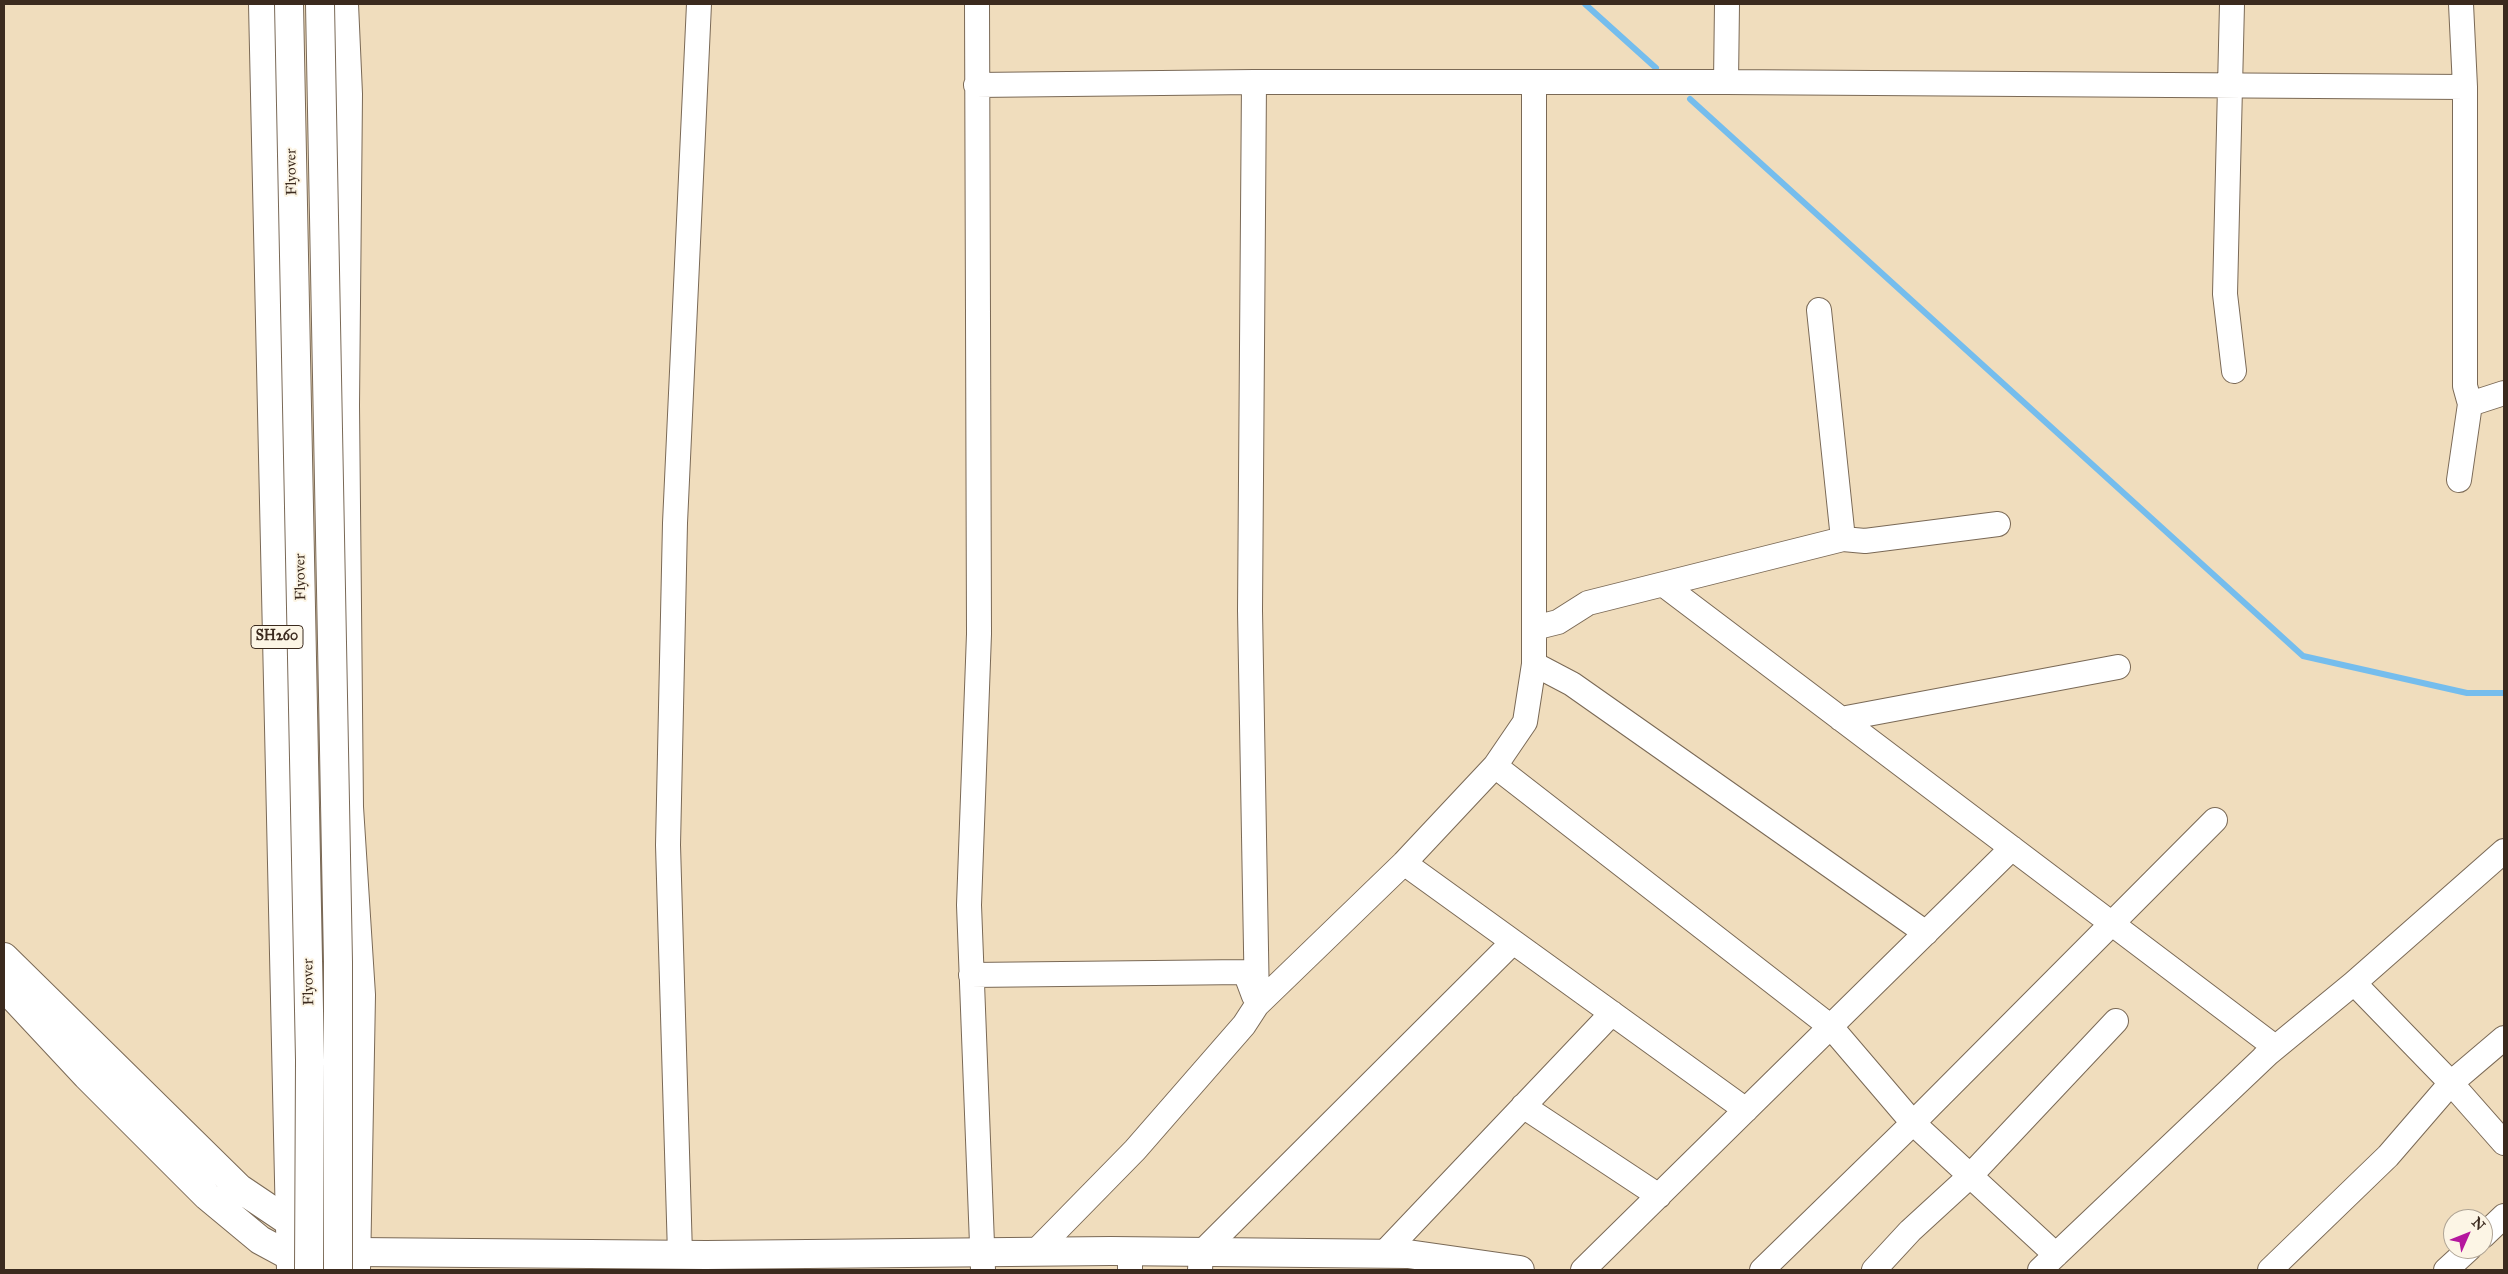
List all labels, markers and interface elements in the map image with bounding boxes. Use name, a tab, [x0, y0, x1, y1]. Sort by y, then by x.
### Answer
street label: Flyover	[283, 148, 301, 196]
street label: Flyover	[292, 553, 310, 601]
road number: SH260	[251, 626, 303, 649]
street label: Flyover	[300, 958, 318, 1006]
north arrow	[2443, 1209, 2493, 1259]
text: N	[2468, 1214, 2489, 1234]

